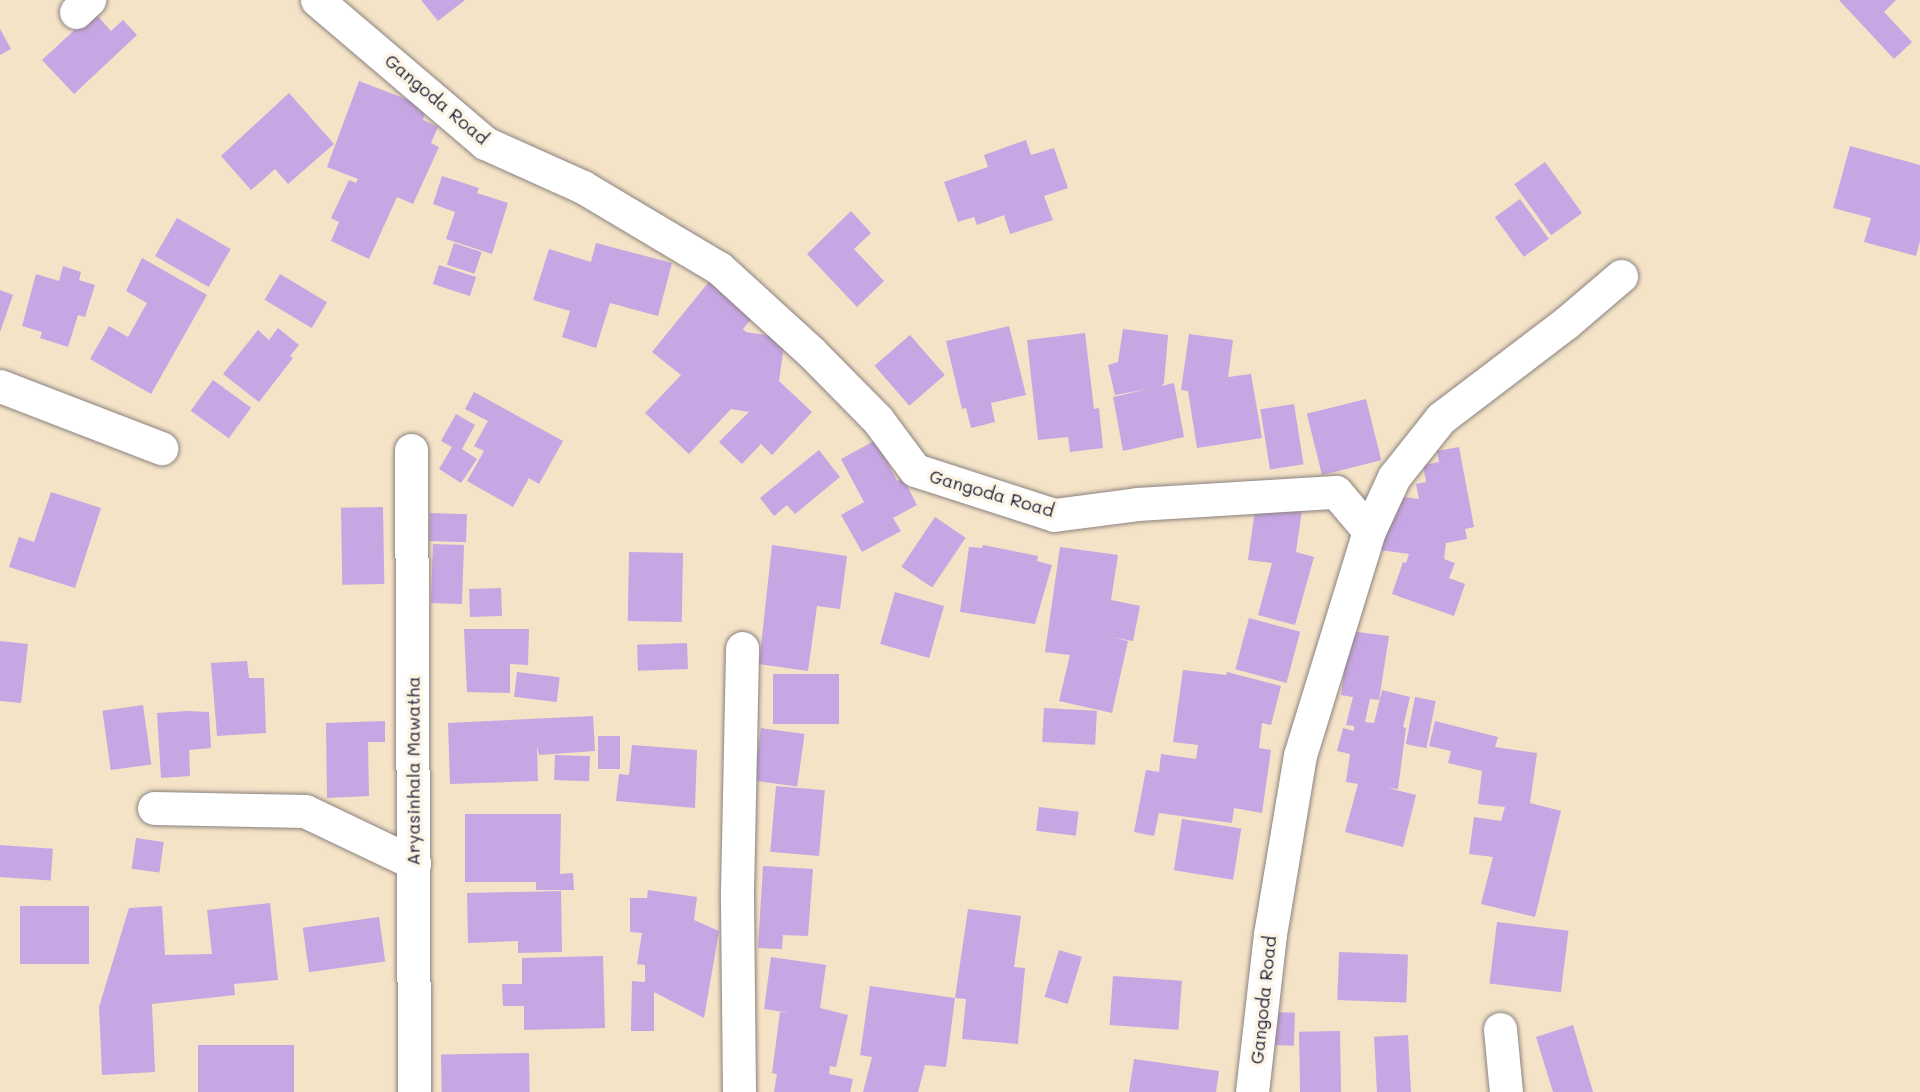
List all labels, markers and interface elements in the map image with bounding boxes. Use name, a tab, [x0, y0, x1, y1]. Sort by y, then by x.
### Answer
street label: Gangoda Road	[381, 49, 493, 149]
street label: Gangoda Road	[927, 465, 1057, 521]
street label: Aryasinhala Mawatha	[402, 676, 424, 866]
street label: Gangoda Road	[1246, 935, 1280, 1065]

